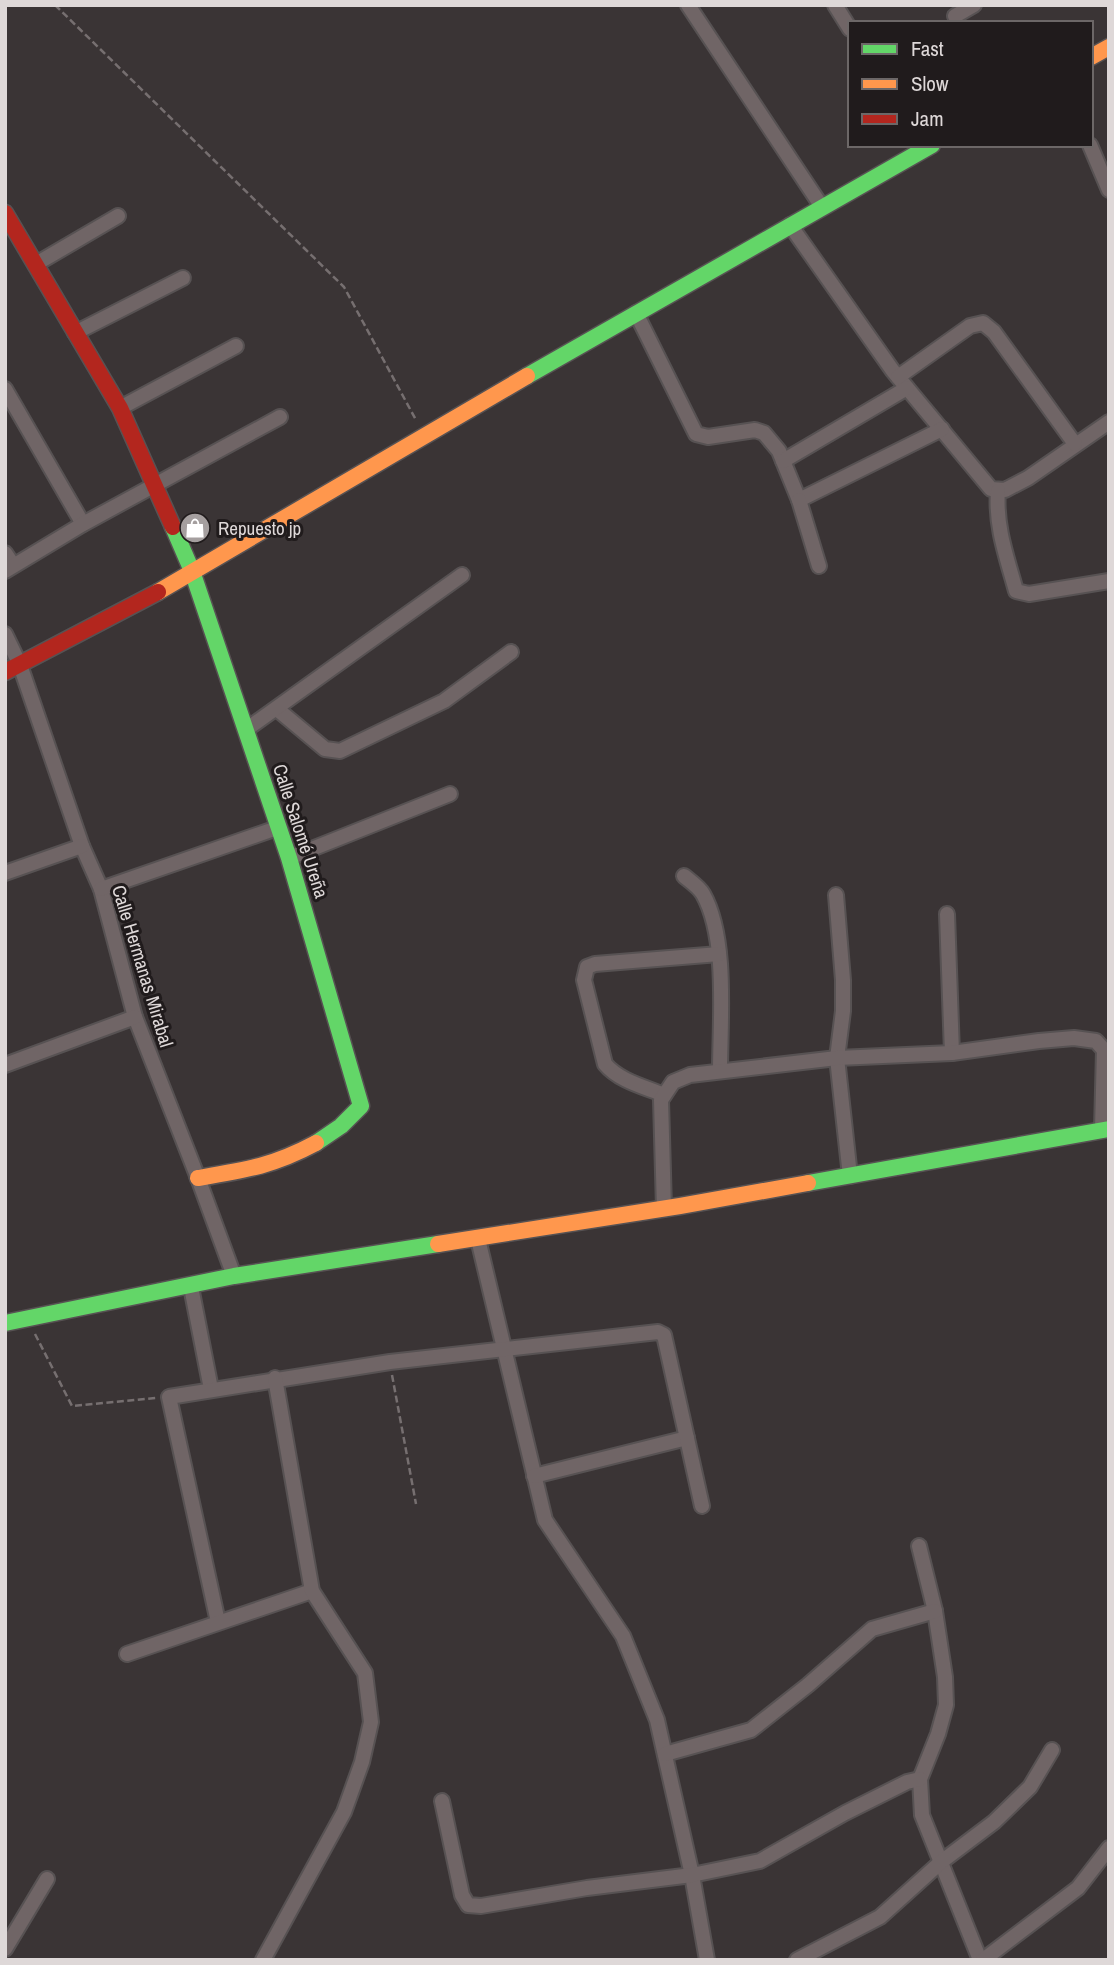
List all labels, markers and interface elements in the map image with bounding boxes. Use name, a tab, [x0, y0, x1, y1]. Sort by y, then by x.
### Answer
legend	[848, 21, 1093, 147]
text: Fast	[911, 34, 944, 63]
text: Slow	[911, 69, 949, 98]
text: Jam	[911, 104, 944, 133]
shop icon: Repuesto jp	[178, 511, 212, 545]
place label: Repuesto jp	[218, 515, 301, 541]
street label: Calle Salomé Ureña	[267, 761, 335, 902]
street label: Calle Hermanas Mirabal	[106, 882, 180, 1050]

